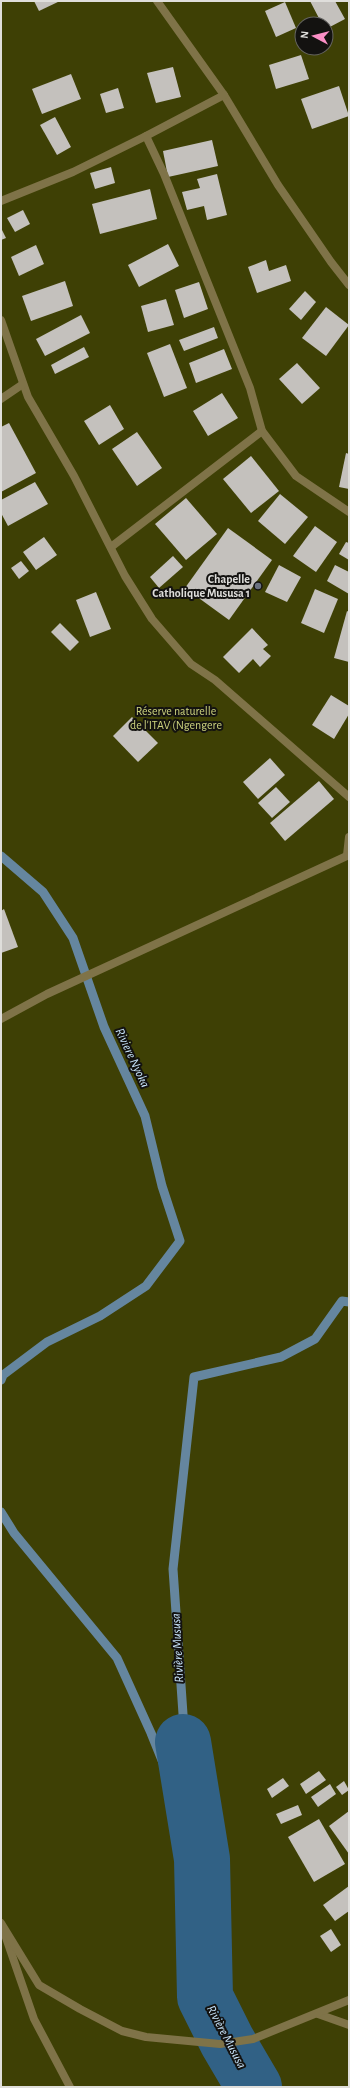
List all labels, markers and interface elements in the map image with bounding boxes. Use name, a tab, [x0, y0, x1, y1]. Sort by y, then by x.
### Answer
north arrow	[294, 16, 334, 56]
text: N	[299, 30, 310, 39]
place label: Chapelle Catholique Mususa 1	[152, 573, 250, 599]
marker: Chapelle Catholique Mususa 1	[253, 581, 263, 591]
park label: Réserve naturelle de l'ITAV (Ngengere	[130, 705, 222, 731]
water label: Riviere Nyoka	[113, 1026, 152, 1090]
water label: Rivière Mususa	[170, 1613, 186, 1683]
water label: Rivière Mususa	[204, 2003, 248, 2071]

